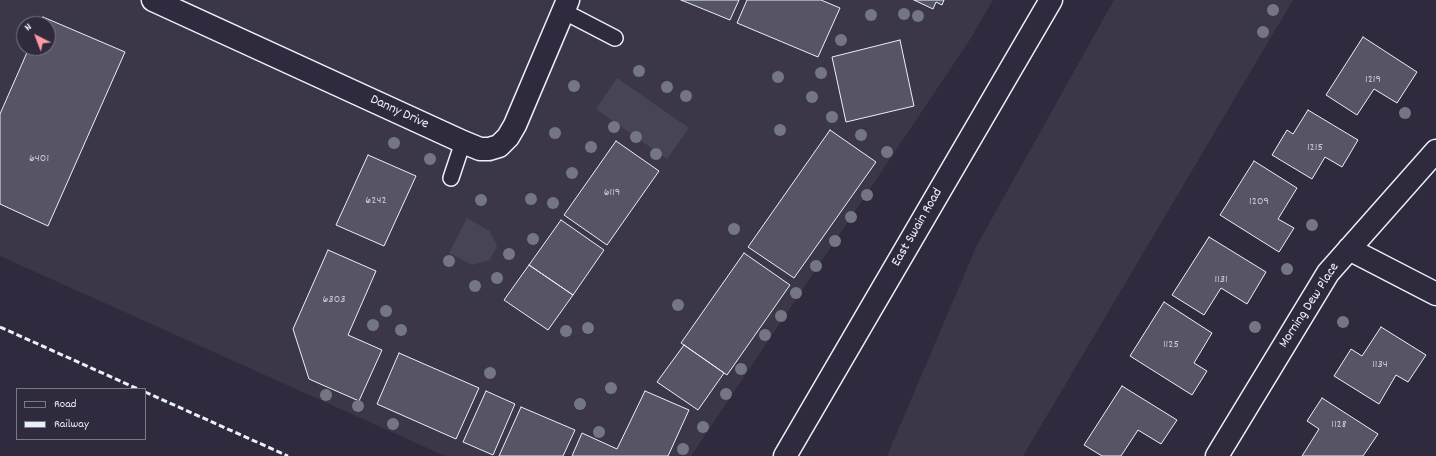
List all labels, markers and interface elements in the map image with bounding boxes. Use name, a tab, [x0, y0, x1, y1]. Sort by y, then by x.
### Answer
north arrow	[16, 16, 56, 56]
text: N	[21, 20, 36, 36]
house number: 1219	[1365, 73, 1381, 87]
street label: Danny Drive	[367, 92, 431, 134]
house number: 1215	[1307, 141, 1323, 155]
house number: 6401	[29, 152, 49, 166]
house number: 6119	[604, 186, 620, 200]
street label: East Swain Road	[889, 186, 947, 270]
house number: 6242	[365, 194, 387, 208]
house number: 1209	[1249, 195, 1269, 209]
street label: Morning Dew Place	[1276, 260, 1344, 352]
house number: 1131	[1214, 273, 1228, 287]
house number: 6303	[322, 293, 346, 307]
house number: 1125	[1163, 338, 1179, 352]
house number: 1134	[1372, 358, 1388, 372]
legend	[16, 388, 146, 440]
text: Road	[54, 396, 76, 413]
text: Railway	[54, 416, 89, 433]
house number: 1128	[1331, 418, 1347, 432]

